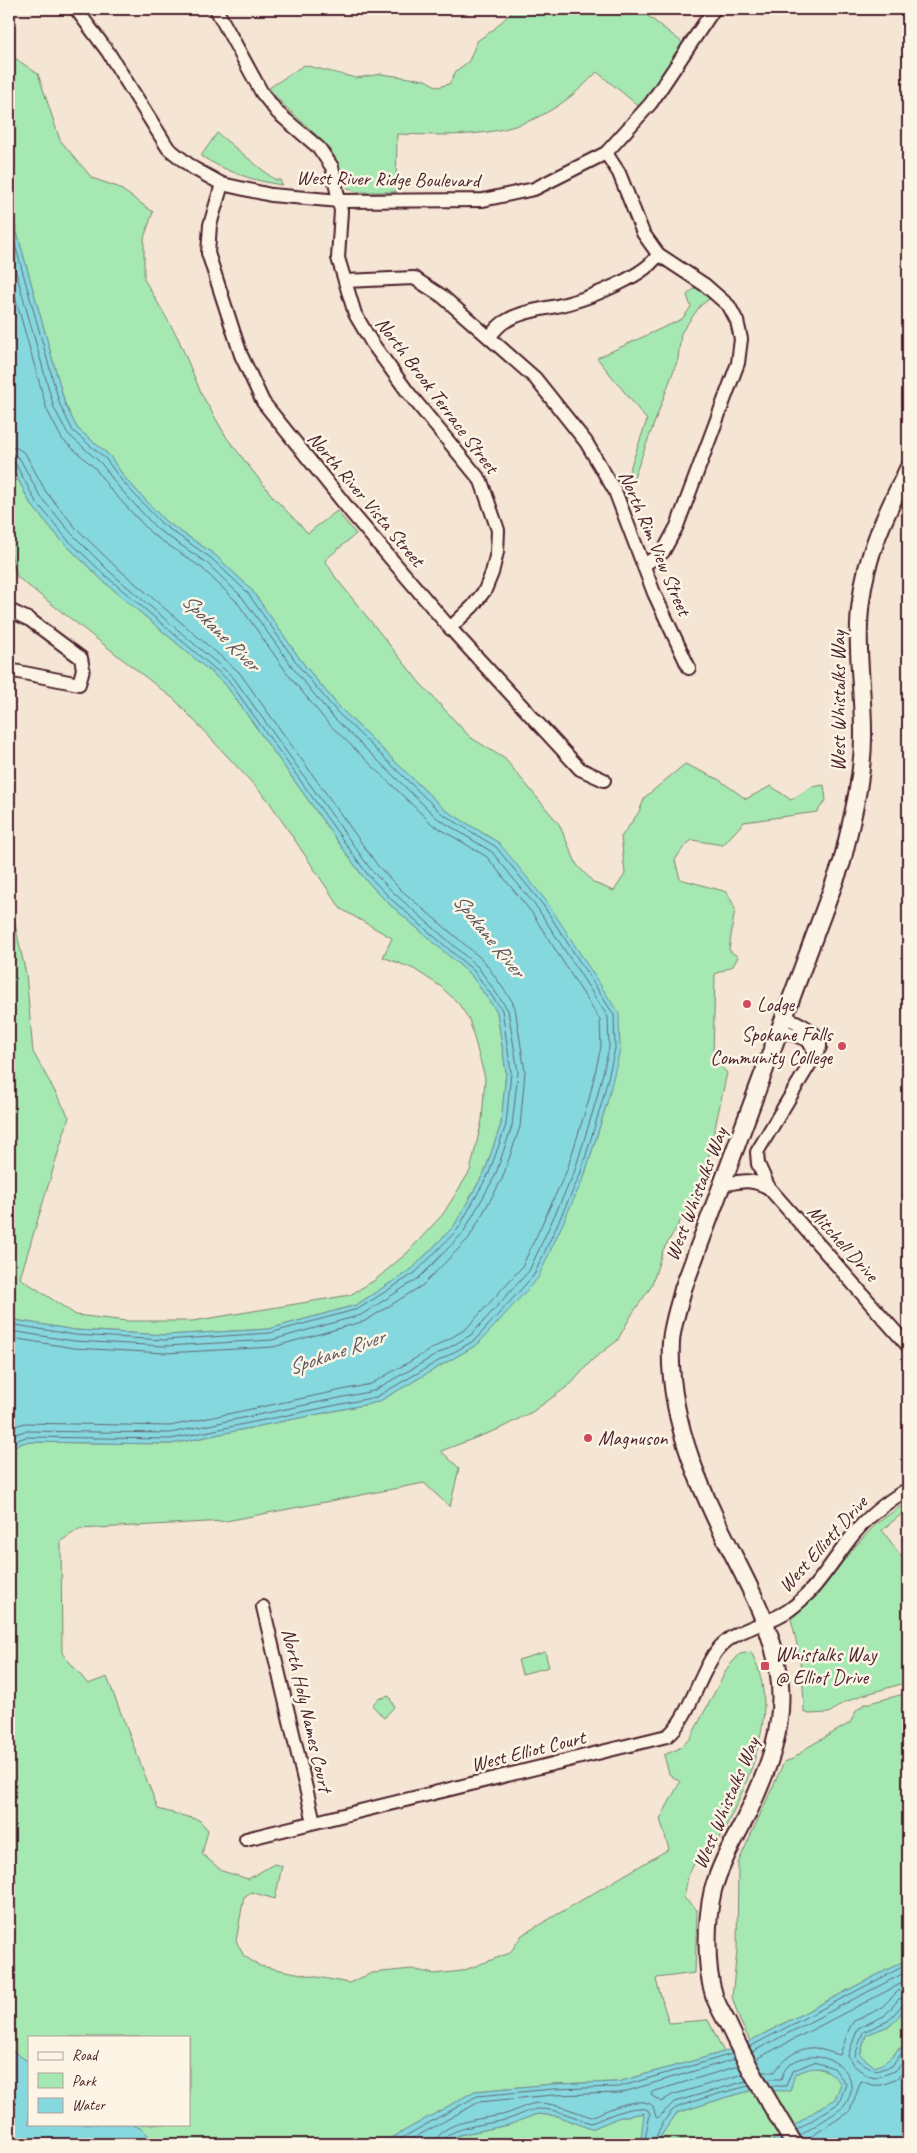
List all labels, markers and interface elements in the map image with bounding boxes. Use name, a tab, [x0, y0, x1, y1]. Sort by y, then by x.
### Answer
street label: West River Ridge Boulevard	[296, 165, 483, 193]
street label: North Brook Terrace Street	[370, 312, 505, 480]
street label: North River Vista Street	[302, 426, 431, 573]
street label: North Rim View Street	[613, 467, 698, 621]
water label: Spokane River	[177, 588, 268, 679]
street label: West Whistalks Way	[826, 629, 851, 771]
water label: Spokane River	[448, 888, 533, 985]
place label: Lodge	[757, 992, 796, 1017]
marker: Lodge	[741, 998, 753, 1010]
place label: Spokane Falls Community College	[710, 1022, 834, 1070]
marker: Spokane Falls Community College	[836, 1040, 848, 1052]
street label: West Whistalks Way	[659, 1122, 734, 1264]
street label: Mitchell Drive	[802, 1199, 885, 1288]
water label: Spokane River	[285, 1322, 391, 1381]
place label: Magnuson	[598, 1426, 669, 1451]
marker: Magnuson	[582, 1432, 594, 1444]
street label: West Elliott Drive	[773, 1489, 874, 1597]
street label: North Holy Names Court	[276, 1626, 339, 1797]
place label: Whistalks Way @ Elliot Drive	[775, 1642, 878, 1690]
marker: Whistalks Way @ Elliot Drive	[759, 1660, 771, 1672]
street label: West Elliot Court	[468, 1724, 590, 1777]
street label: West Whistalks Way	[687, 1731, 766, 1873]
legend	[28, 2036, 190, 2126]
text: Road	[72, 2046, 99, 2065]
text: Park	[72, 2072, 97, 2091]
text: Water	[72, 2096, 106, 2115]

